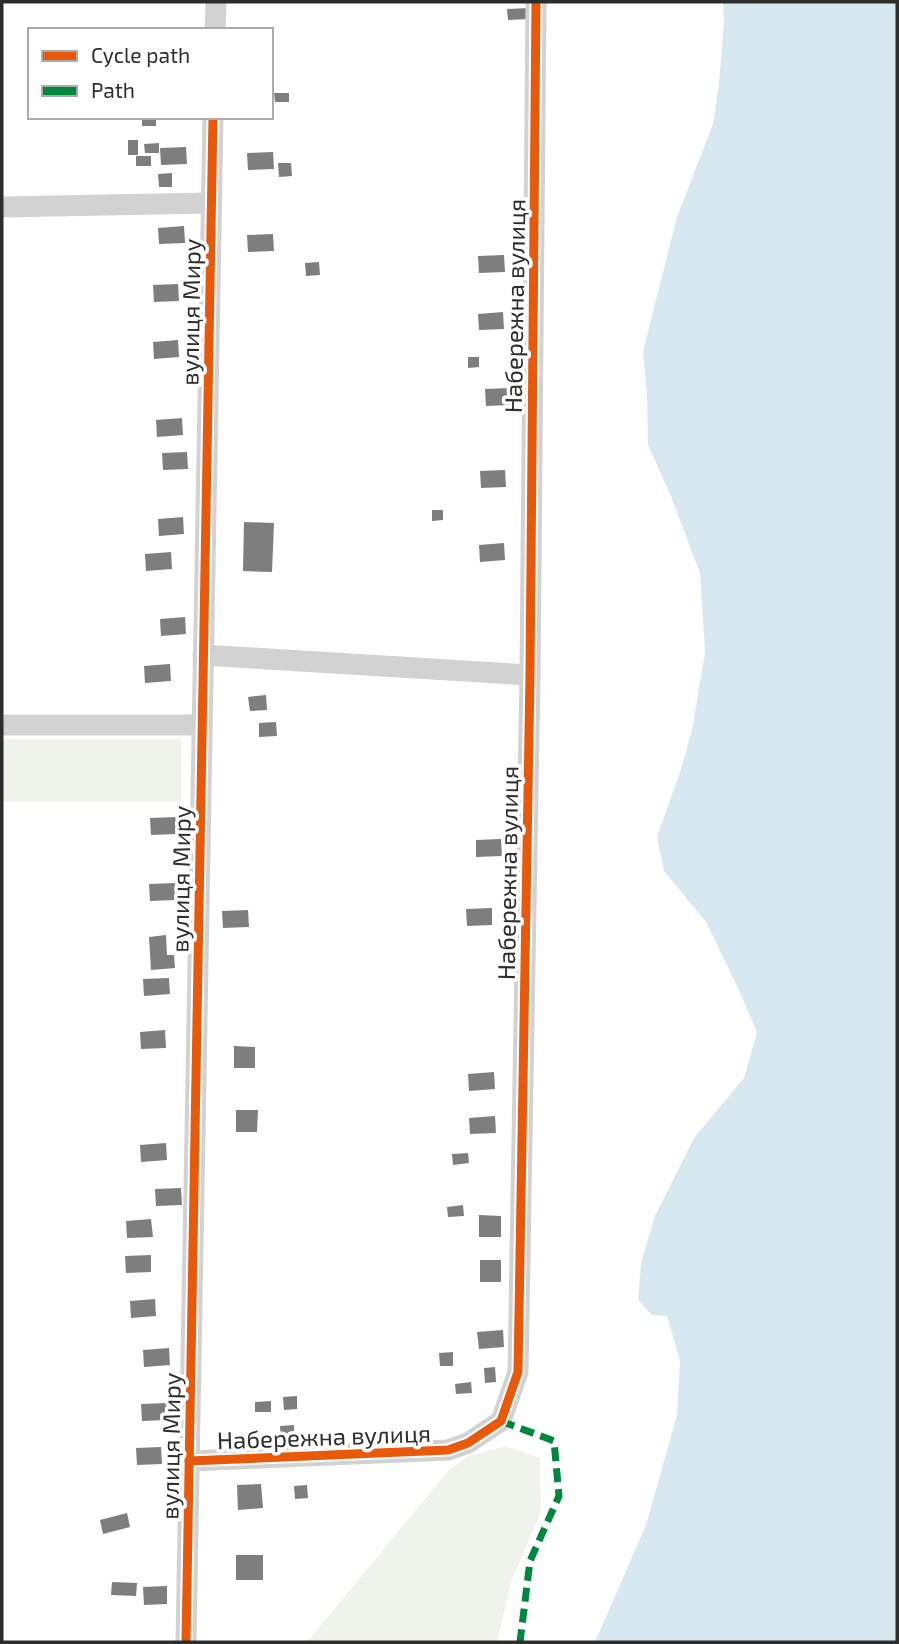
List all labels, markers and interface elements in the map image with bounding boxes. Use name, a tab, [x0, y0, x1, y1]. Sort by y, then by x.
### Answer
legend	[28, 28, 273, 119]
text: Cycle path	[91, 42, 190, 67]
text: Path	[91, 77, 135, 102]
street label: Набережна вулиця	[498, 199, 531, 413]
street label: вулиця Миру	[174, 238, 207, 386]
street label: Набережна вулиця	[491, 766, 524, 980]
street label: вулиця Миру	[164, 805, 197, 953]
street label: вулиця Миру	[154, 1372, 187, 1520]
street label: Набережна вулиця	[216, 1418, 432, 1455]

